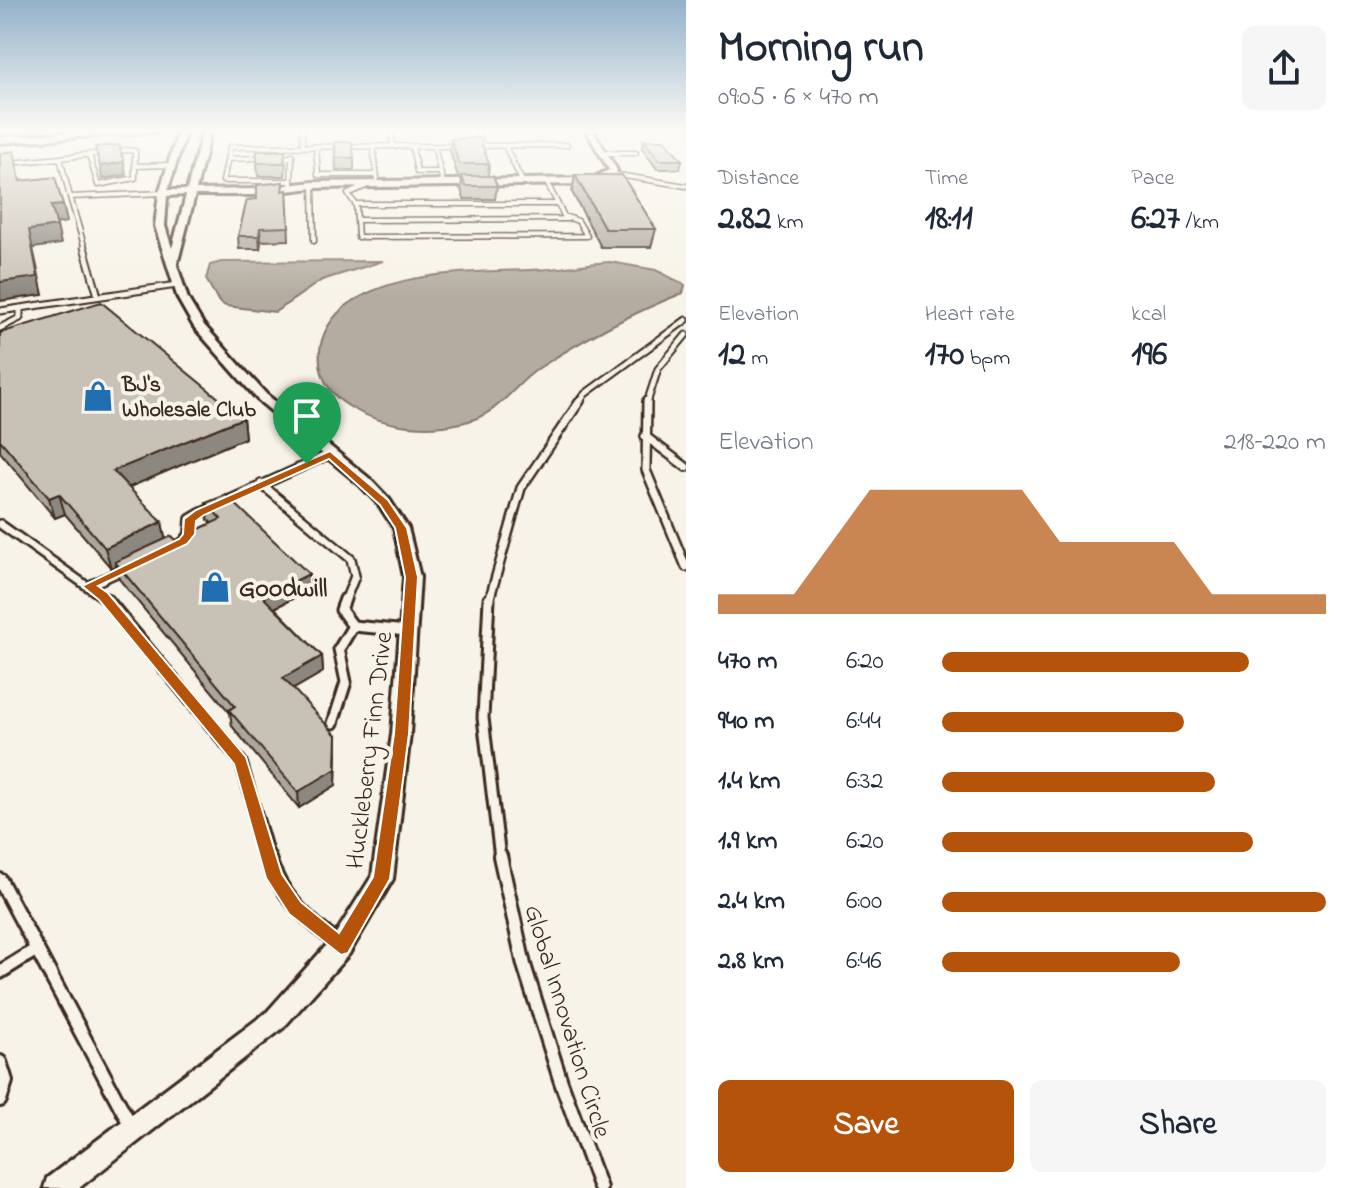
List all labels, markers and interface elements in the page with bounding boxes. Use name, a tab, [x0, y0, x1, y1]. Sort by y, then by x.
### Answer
text: Morning run	[718, 17, 924, 81]
button: share	[1242, 26, 1326, 110]
text: 09:05 · 6 × 470 m	[718, 79, 879, 117]
text: Distance	[718, 163, 799, 195]
text: Time	[925, 163, 968, 195]
text: Pace	[1131, 163, 1174, 195]
text: 2.82	[718, 195, 771, 245]
text: 18:11	[925, 195, 973, 245]
text: 6:27	[1131, 195, 1180, 245]
text: km	[771, 207, 804, 239]
text: /km	[1180, 207, 1219, 239]
text: Elevation	[718, 299, 799, 331]
text: Heart rate	[925, 299, 1015, 331]
text: kcal	[1131, 299, 1166, 331]
text: 12	[718, 331, 746, 381]
text: 170	[925, 331, 964, 381]
text: 196	[1131, 331, 1167, 381]
text: m	[746, 343, 768, 375]
text: bpm	[964, 343, 1010, 375]
place label: BJ's Wholesale Club	[121, 370, 256, 427]
shop icon: BJ's Wholesale Club	[81, 379, 115, 413]
pin	[273, 382, 341, 464]
icon: arrive	[285, 394, 329, 438]
text: Elevation	[718, 424, 814, 462]
text: 218–220 m	[1224, 424, 1326, 462]
shop icon: Goodwill	[198, 570, 232, 604]
place label: Goodwill	[239, 571, 327, 609]
street label: Huckleberry Finn Drive	[338, 629, 404, 871]
text: 470 m	[718, 643, 777, 681]
text: 6:20	[846, 643, 884, 681]
text: 940 m	[718, 703, 774, 741]
text: 6:44	[846, 703, 881, 741]
text: 1.4 km	[718, 763, 780, 801]
text: 6:32	[846, 763, 883, 801]
text: 1.9 km	[718, 823, 777, 861]
text: 6:20	[846, 823, 884, 861]
text: 2.4 km	[718, 883, 785, 921]
text: 6:00	[846, 883, 882, 921]
street label: Global Innovation Circle	[513, 901, 620, 1144]
text: 2.8 km	[718, 943, 784, 981]
text: 6:46	[846, 943, 882, 981]
button: Save	[718, 1080, 1014, 1172]
button: Share	[1030, 1080, 1326, 1172]

